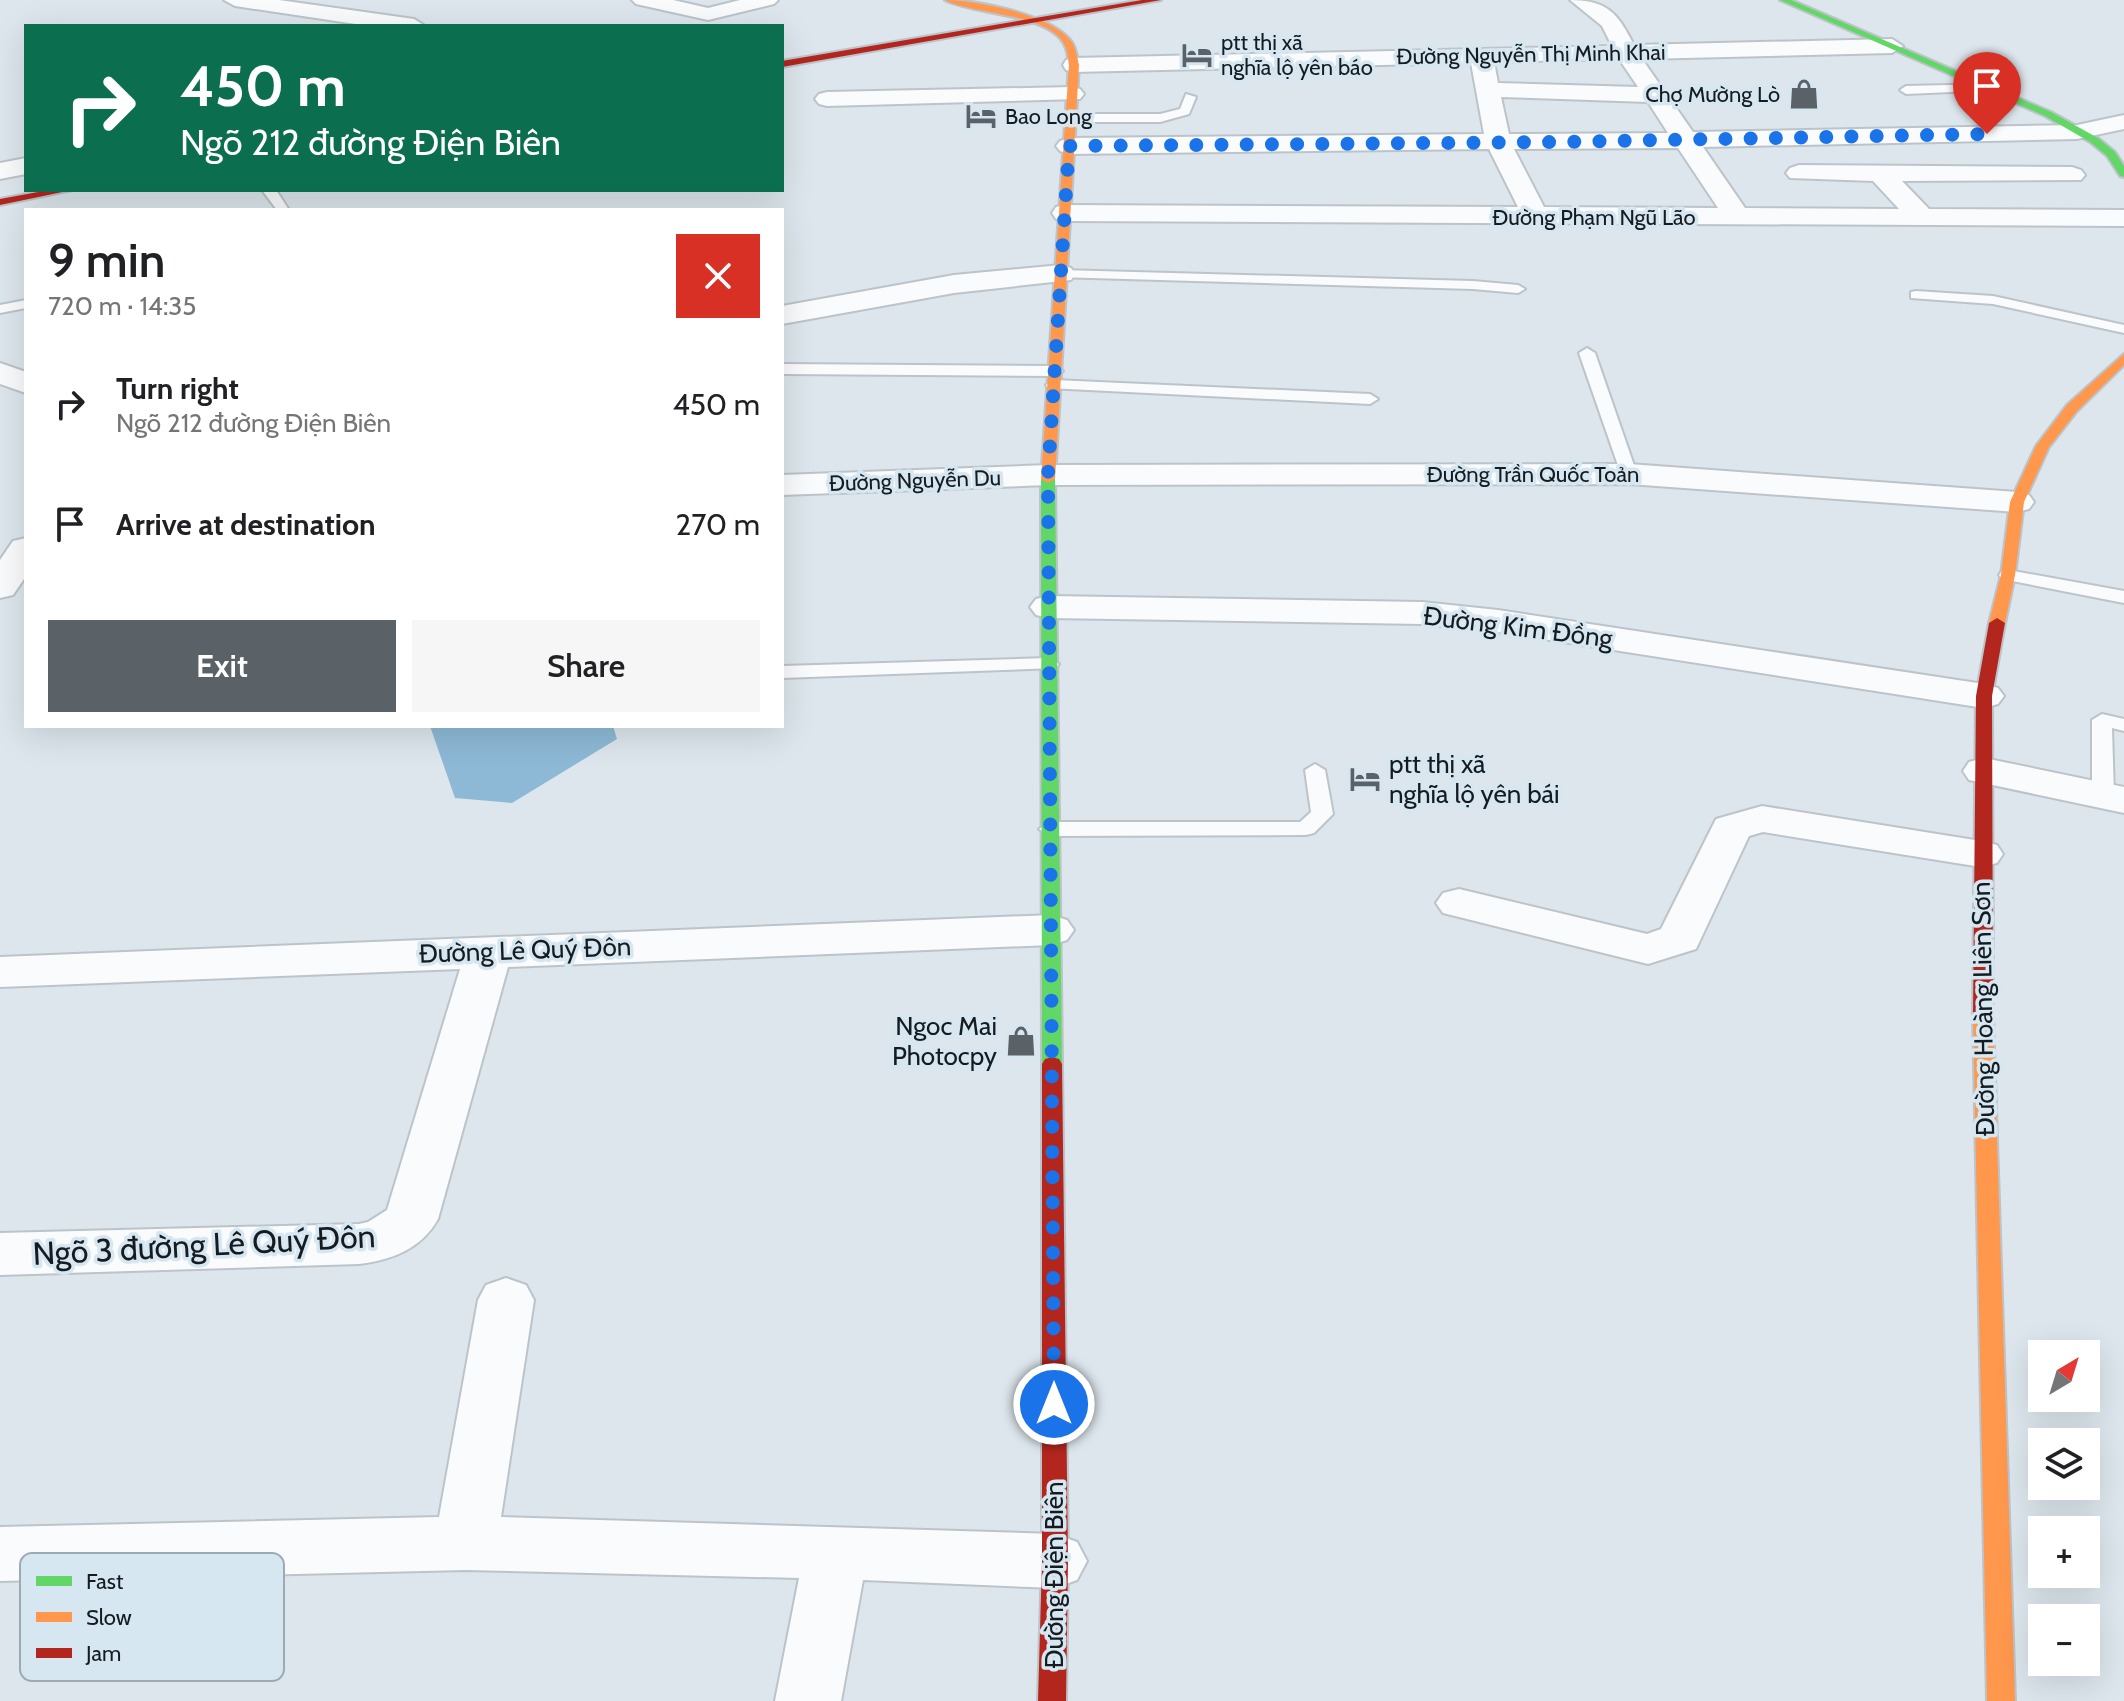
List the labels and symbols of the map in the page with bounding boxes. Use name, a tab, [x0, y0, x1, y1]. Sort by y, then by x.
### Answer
place label: ptt thị xã nghĩa lộ yên báo	[1221, 29, 1373, 81]
hotel icon: ptt thị xã nghĩa lộ yên báo	[1180, 38, 1214, 72]
street label: Đường Nguyễn Thị Minh Khai	[1396, 39, 1666, 70]
pin	[1953, 52, 2021, 134]
shop icon: Chợ Mường Lò	[1787, 77, 1821, 111]
place label: Chợ Mường Lò	[1645, 81, 1780, 108]
hotel icon: Bao Long	[964, 99, 998, 133]
place label: Bao Long	[1005, 103, 1093, 130]
street label: Đường Phạm Ngũ Lão	[1492, 204, 1696, 231]
street label: Đường Trần Quốc Toản	[1427, 461, 1639, 488]
street label: Đường Nguyễn Du	[828, 464, 1002, 497]
street label: Đường Kim Đồng	[1422, 600, 1616, 655]
place label: ptt thị xã nghĩa lộ yên bái	[1389, 748, 1560, 810]
hotel icon: ptt thị xã nghĩa lộ yên bái	[1348, 762, 1382, 796]
street label: Đường Hoàng Liên Sơn	[1965, 881, 2001, 1137]
street label: Đường Lê Quý Đôn	[418, 930, 632, 970]
place label: Ngoc Mai Photocpy	[892, 1010, 997, 1072]
shop icon: Ngoc Mai Photocpy	[1004, 1024, 1038, 1058]
street label: Ngõ 3 đường Lê Quý Đôn	[32, 1216, 376, 1273]
north arrow	[2028, 1340, 2100, 1412]
position arrow	[1012, 1362, 1096, 1446]
street label: Đường Điện Biên	[1038, 1481, 1070, 1669]
legend	[20, 1553, 284, 1681]
text: Fast	[86, 1568, 124, 1595]
text: Slow	[86, 1604, 132, 1631]
text: Jam	[85, 1640, 121, 1667]

